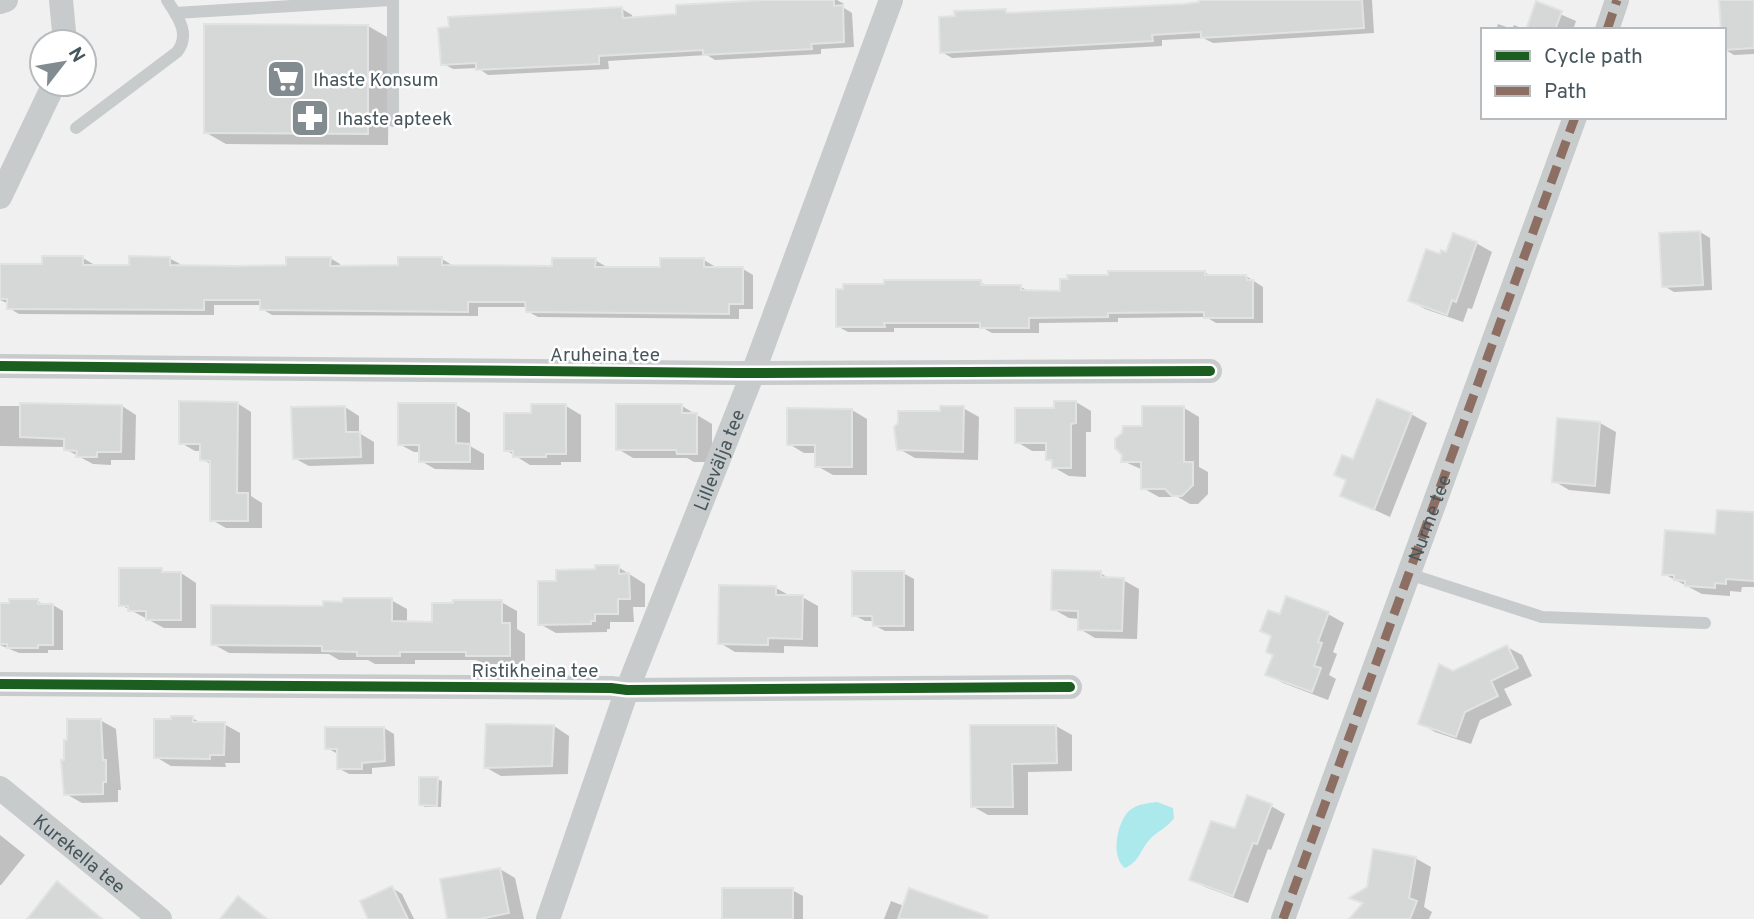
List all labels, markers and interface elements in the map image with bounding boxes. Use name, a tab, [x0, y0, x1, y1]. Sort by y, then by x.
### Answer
north arrow	[28, 28, 98, 98]
legend	[1481, 28, 1726, 119]
text: N	[62, 43, 90, 67]
text: Cycle path	[1544, 44, 1643, 71]
supermarket icon: Ihaste Konsum	[265, 58, 307, 100]
place label: Ihaste Konsum	[313, 69, 438, 93]
text: Path	[1544, 79, 1587, 106]
pharmacy icon: Ihaste apteek	[289, 97, 331, 139]
place label: Ihaste apteek	[337, 108, 452, 132]
street label: Aruheina tee	[550, 344, 660, 368]
street label: Lillevälja tee	[689, 406, 751, 515]
street label: Nurme tee	[1404, 472, 1458, 565]
street label: Ristikheina tee	[472, 660, 598, 684]
street label: Kurekella tee	[27, 810, 130, 900]

